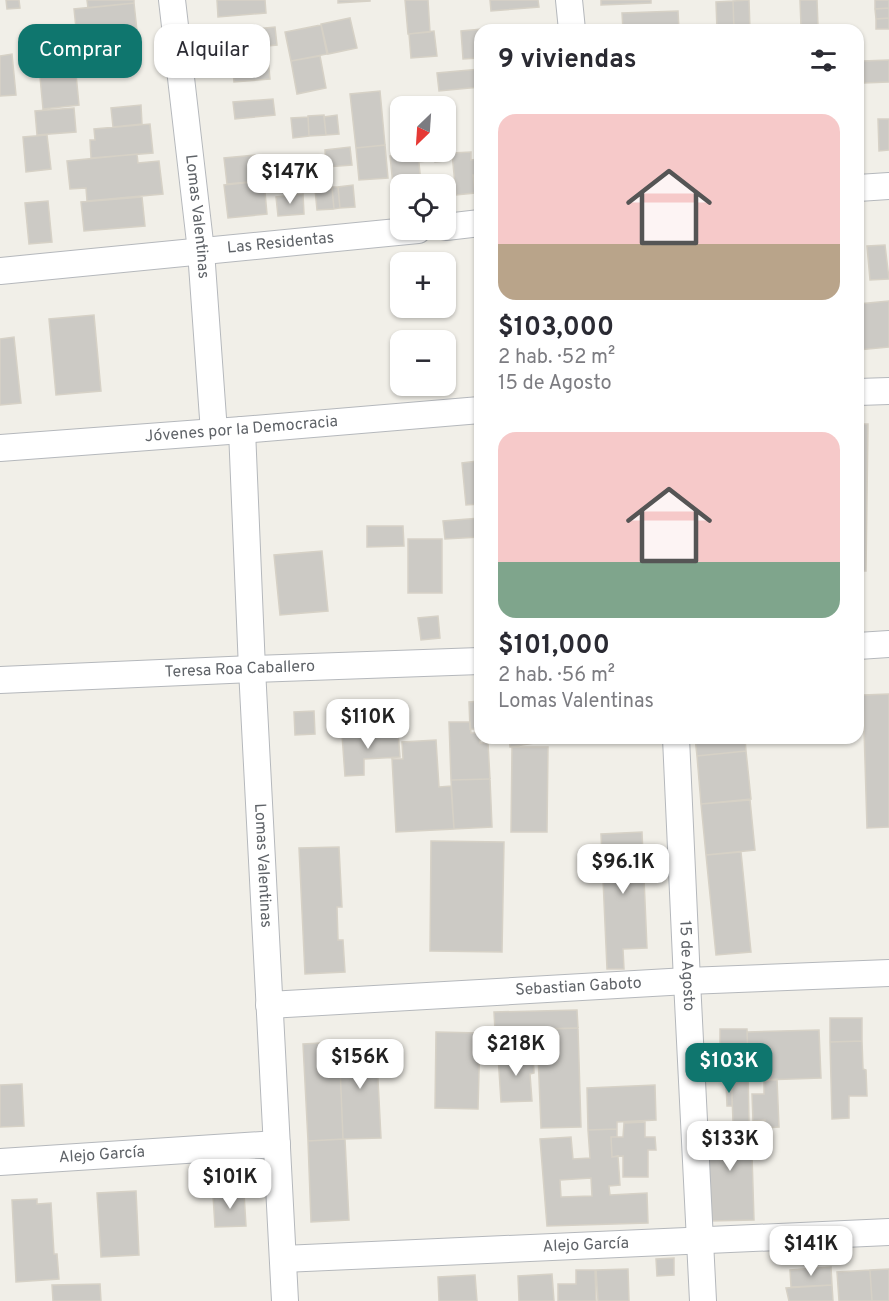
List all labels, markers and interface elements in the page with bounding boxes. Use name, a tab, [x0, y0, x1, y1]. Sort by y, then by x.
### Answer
chip: Comprar	[18, 24, 142, 78]
chip: Alquilar	[154, 24, 270, 78]
text: 9 viviendas	[498, 44, 637, 77]
icon: filters	[807, 44, 840, 77]
north arrow	[390, 96, 456, 162]
map controls	[390, 96, 456, 396]
street label: Lomas Valentinas	[180, 153, 213, 279]
icon: home	[615, 153, 723, 261]
pin: $147K	[248, 154, 332, 205]
text: $147K	[261, 160, 319, 186]
button: locate	[390, 174, 456, 240]
street label: Las Residentas	[226, 228, 335, 259]
button: +	[390, 252, 456, 318]
text: $103,000	[498, 312, 614, 345]
button: −	[390, 330, 456, 396]
text: 2 hab. · 52 m²	[498, 345, 615, 371]
text: 15 de Agosto	[498, 371, 612, 397]
street label: Jóvenes por la Democracia	[144, 412, 339, 447]
icon: home	[615, 471, 723, 579]
text: $101,000	[498, 630, 610, 663]
street label: Teresa Roa Caballero	[164, 657, 315, 683]
text: 2 hab. · 56 m²	[498, 663, 615, 689]
text: Lomas Valentinas	[498, 689, 654, 715]
pin: $110K	[326, 699, 410, 750]
text: $110K	[340, 705, 396, 731]
street label: Lomas Valentinas	[249, 803, 276, 928]
pin: $96.1K	[574, 844, 672, 895]
text: $96.1K	[591, 850, 655, 876]
street label: 15 de Agosto	[674, 920, 699, 1012]
street label: Sebastian Gaboto	[515, 974, 642, 1001]
pin: $218K	[474, 1026, 558, 1077]
text: $218K	[487, 1032, 545, 1058]
pin: $156K	[318, 1039, 402, 1090]
pin: $103K	[687, 1043, 771, 1094]
text: $156K	[331, 1045, 389, 1071]
text: $103K	[699, 1049, 759, 1075]
pin: $133K	[688, 1121, 772, 1172]
text: $133K	[701, 1127, 759, 1153]
street label: Alejo García	[58, 1143, 146, 1168]
pin: $101K	[188, 1159, 272, 1210]
text: $101K	[202, 1165, 258, 1191]
pin: $141K	[769, 1226, 853, 1277]
text: $141K	[783, 1232, 839, 1258]
street label: Alejo García	[542, 1234, 629, 1257]

